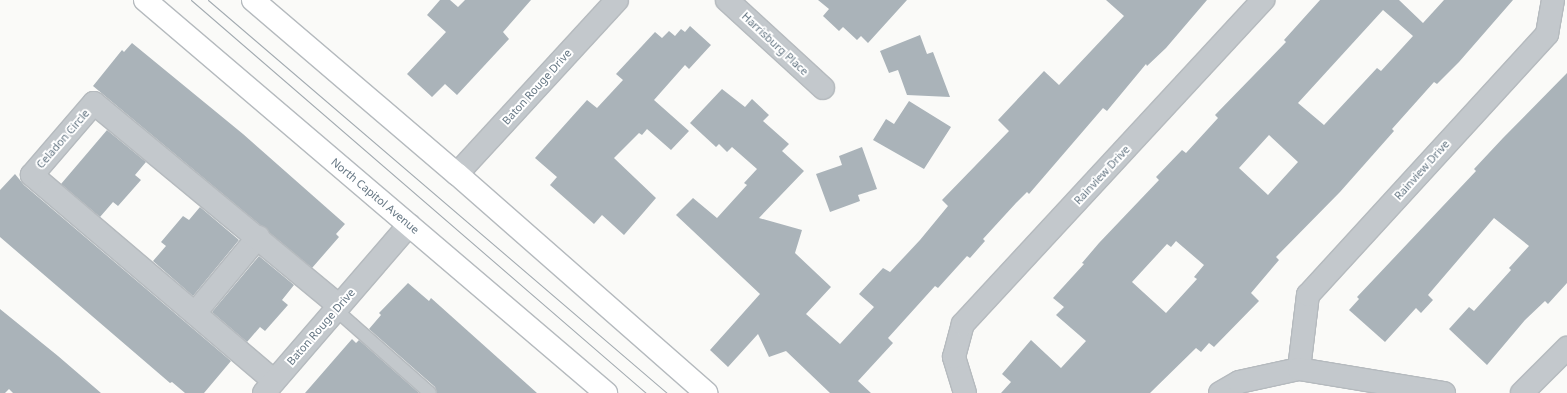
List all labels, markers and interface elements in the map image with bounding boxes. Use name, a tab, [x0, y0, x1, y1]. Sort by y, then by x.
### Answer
street label: Harrisburg Place	[739, 10, 811, 78]
street label: Baton Rouge Drive	[500, 47, 574, 127]
street label: Celadon Circle	[34, 107, 92, 171]
street label: Rainview Drive	[1392, 137, 1452, 203]
street label: Rainview Drive	[1071, 143, 1133, 207]
street label: North Capitol Avenue	[328, 155, 422, 237]
street label: Baton Rouge Drive	[284, 286, 358, 368]

